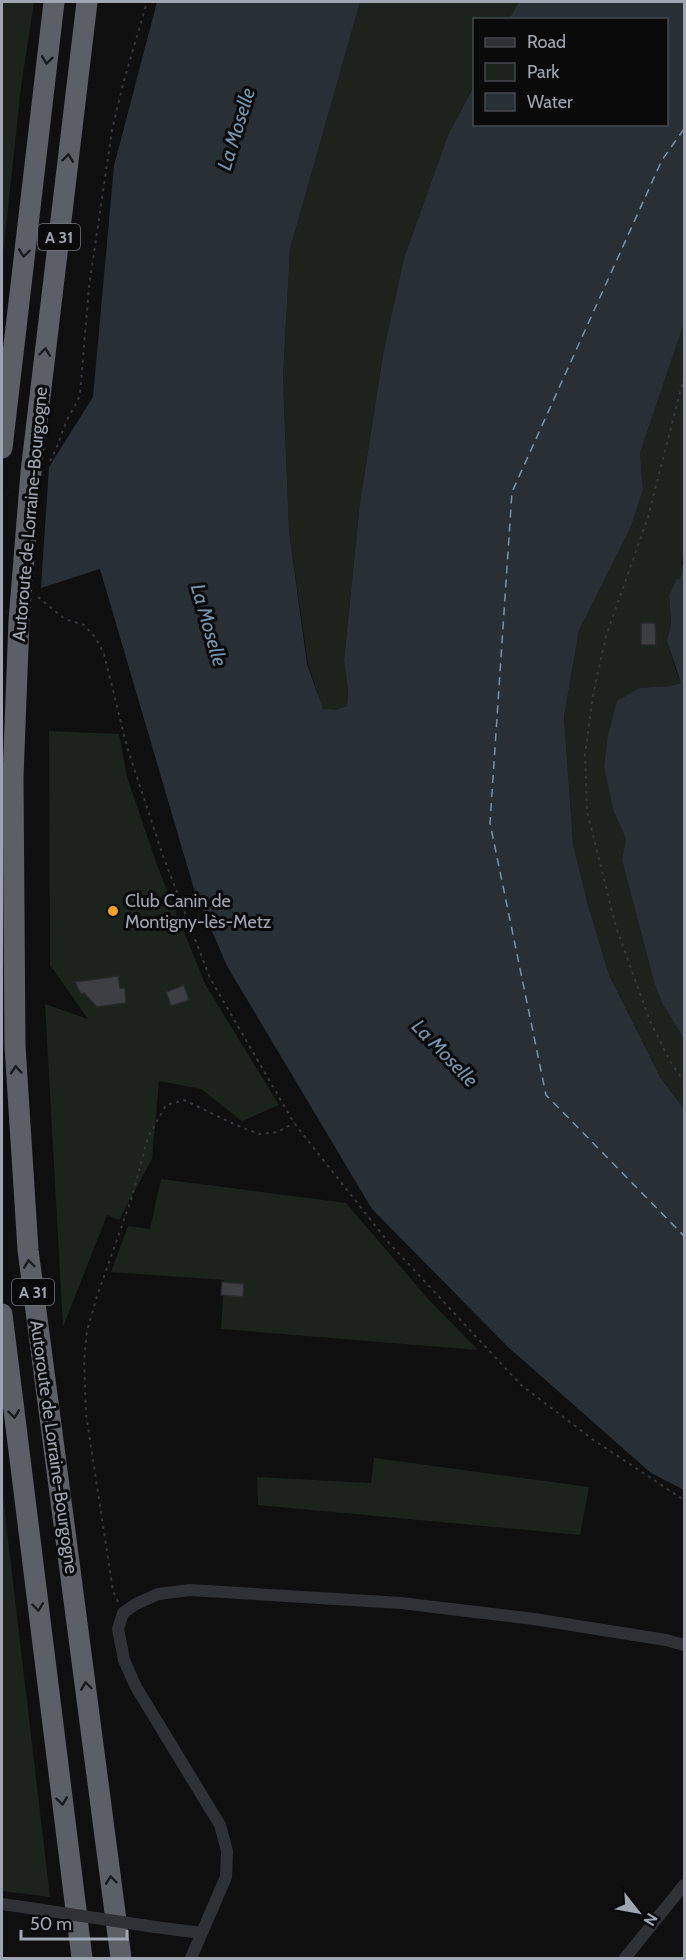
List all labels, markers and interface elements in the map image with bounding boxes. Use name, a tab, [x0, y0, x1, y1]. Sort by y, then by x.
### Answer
legend	[473, 18, 668, 126]
text: Road	[527, 31, 566, 53]
one-way arrow	[41, 55, 53, 64]
text: Park	[527, 61, 560, 83]
water label: La Moselle	[212, 85, 260, 173]
text: Water	[527, 91, 573, 113]
one-way arrow	[62, 153, 74, 163]
road number: A 31	[38, 224, 80, 250]
one-way arrow	[18, 249, 30, 258]
one-way arrow	[38, 347, 51, 356]
street label: Autoroute de Lorraine-Bourgogne	[8, 386, 52, 642]
water label: La Moselle	[186, 581, 232, 669]
place label: Club Canin de Montigny-lès-Metz	[125, 890, 272, 933]
marker: Club Canin de Montigny-lès-Metz	[106, 904, 120, 918]
water label: La Moselle	[407, 1014, 483, 1092]
one-way arrow	[10, 1065, 23, 1074]
one-way arrow	[24, 1259, 36, 1269]
road number: A 31	[12, 1279, 54, 1305]
street label: Autoroute de Lorraine-Bourgogne	[25, 1319, 83, 1575]
one-way arrow	[7, 1409, 20, 1418]
one-way arrow	[31, 1602, 44, 1612]
one-way arrow	[81, 1682, 93, 1691]
one-way arrow	[56, 1796, 68, 1805]
one-way arrow	[106, 1875, 118, 1884]
north arrow	[608, 1882, 668, 1942]
scale bar	[21, 1903, 128, 1941]
text: N	[639, 1910, 661, 1929]
text: 50 m	[30, 1913, 72, 1935]

